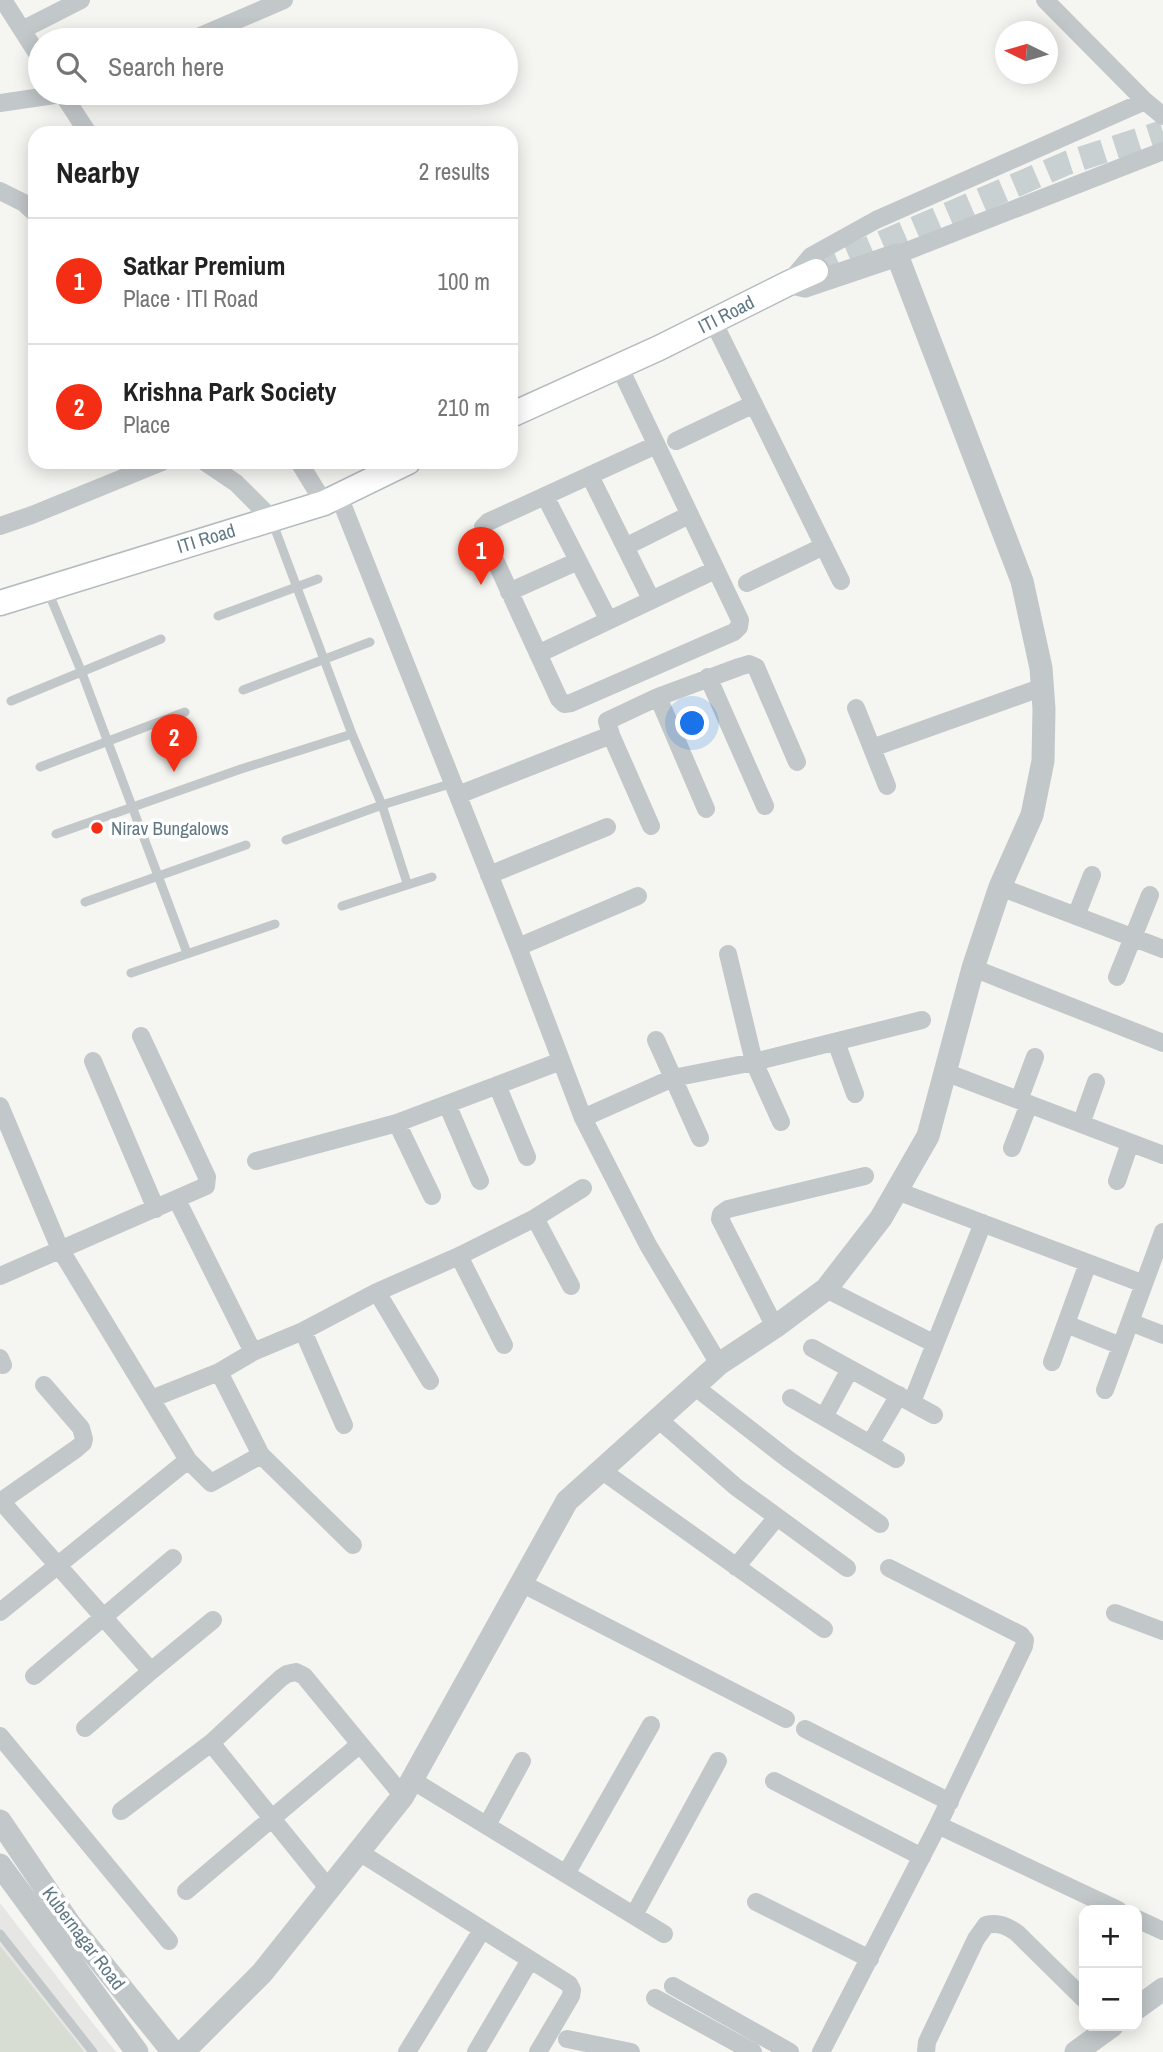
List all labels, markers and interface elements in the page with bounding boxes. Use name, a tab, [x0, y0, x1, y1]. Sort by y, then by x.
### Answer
north arrow	[995, 21, 1058, 84]
search box	[28, 28, 518, 105]
icon: search	[52, 48, 90, 86]
text: Search here	[108, 49, 224, 84]
text: Nearby	[56, 152, 139, 192]
text: 2 results	[419, 156, 490, 187]
text: Satkar Premium	[123, 248, 285, 283]
text: 1	[74, 266, 84, 297]
text: 100 m	[438, 266, 490, 297]
text: Place · ITI Road	[123, 283, 258, 314]
street label: ITI Road	[693, 289, 759, 339]
text: Krishna Park Society	[123, 374, 336, 409]
text: 2	[74, 392, 84, 423]
text: 210 m	[438, 392, 490, 423]
text: Place	[123, 409, 170, 440]
street label: ITI Road	[174, 517, 238, 559]
pin: 1	[458, 527, 504, 585]
your location	[675, 706, 709, 740]
pin: 2	[151, 714, 197, 772]
place label: Nirav Bungalows	[111, 815, 229, 841]
marker: Nirav Bungalows	[89, 820, 105, 836]
street label: Kubernagar Road	[37, 1881, 131, 1995]
map controls	[1079, 1905, 1142, 2031]
button: +	[1079, 1905, 1142, 1968]
button: −	[1079, 1968, 1142, 2031]

